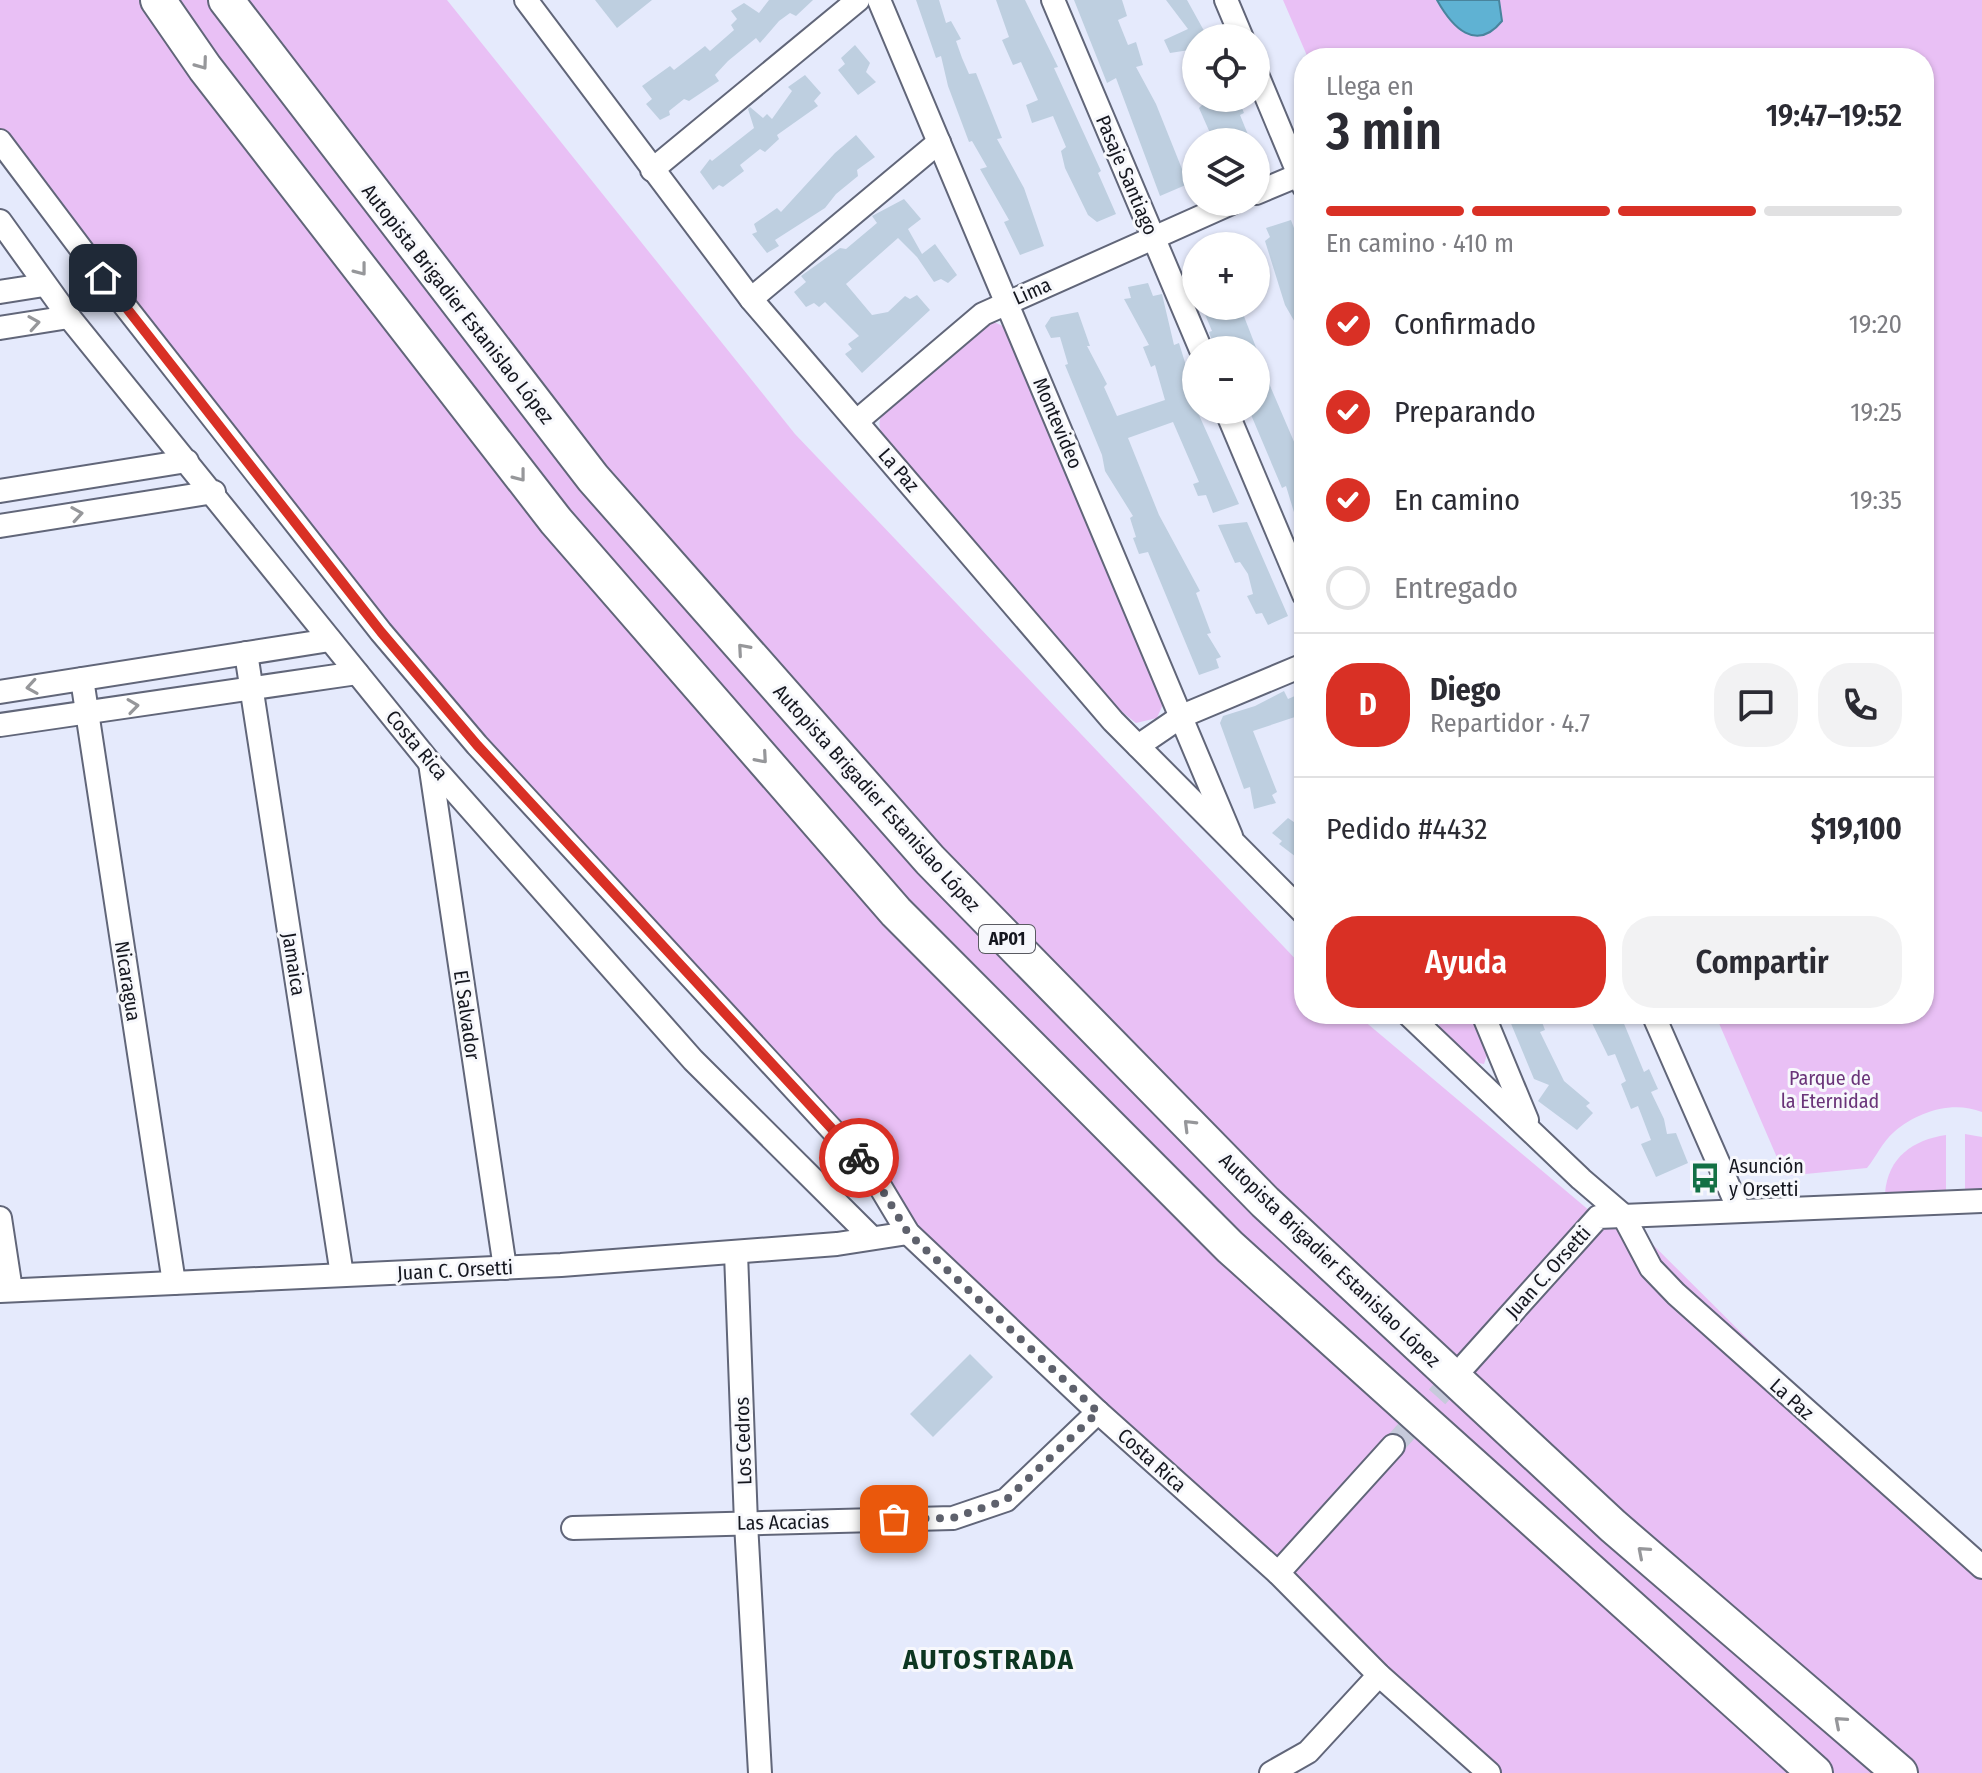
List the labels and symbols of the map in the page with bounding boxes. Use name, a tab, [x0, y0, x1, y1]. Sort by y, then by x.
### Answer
one-way arrow	[193, 55, 207, 70]
street label: Pasaje Santiago	[1091, 112, 1163, 238]
street label: Autopista Brigadier Estanislao López	[357, 179, 559, 429]
pin	[69, 244, 137, 312]
one-way arrow	[351, 261, 366, 275]
street label: Lima	[1009, 272, 1055, 310]
one-way arrow	[27, 315, 41, 332]
street label: Montevideo	[1028, 374, 1088, 472]
street label: La Paz	[873, 443, 925, 497]
one-way arrow	[511, 467, 525, 482]
one-way arrow	[70, 506, 84, 523]
one-way arrow	[739, 644, 753, 659]
one-way arrow	[25, 678, 39, 695]
street label: Autopista Brigadier Estanislao López	[769, 679, 986, 917]
one-way arrow	[126, 698, 139, 715]
street label: Costa Rica	[381, 705, 453, 785]
one-way arrow	[752, 749, 767, 764]
road number: AP01	[979, 925, 1035, 953]
street label: Jamaica	[277, 931, 311, 997]
street label: Nicaragua	[110, 939, 146, 1023]
street label: El Salvador	[449, 969, 485, 1061]
park label: Parque de la Eternidad	[1781, 1066, 1879, 1113]
courier	[819, 1118, 899, 1198]
one-way arrow	[1184, 1120, 1199, 1134]
street label: Autopista Brigadier Estanislao López	[1215, 1148, 1445, 1372]
place label: Asunción y Orsetti	[1729, 1154, 1804, 1201]
bus stop icon: Asunción y Orsetti	[1688, 1161, 1722, 1195]
street label: Juan C. Orsetti	[1500, 1221, 1596, 1323]
street label: Juan C. Orsetti	[397, 1255, 513, 1285]
street label: La Paz	[1765, 1373, 1819, 1425]
street label: Los Cedros	[729, 1397, 757, 1485]
street label: Costa Rica	[1113, 1423, 1191, 1497]
pin	[860, 1485, 928, 1553]
street label: Las Acacias	[737, 1509, 829, 1535]
one-way arrow	[1638, 1548, 1653, 1562]
district label: AUTOSTRADA	[902, 1643, 1075, 1676]
one-way arrow	[1835, 1717, 1850, 1732]

